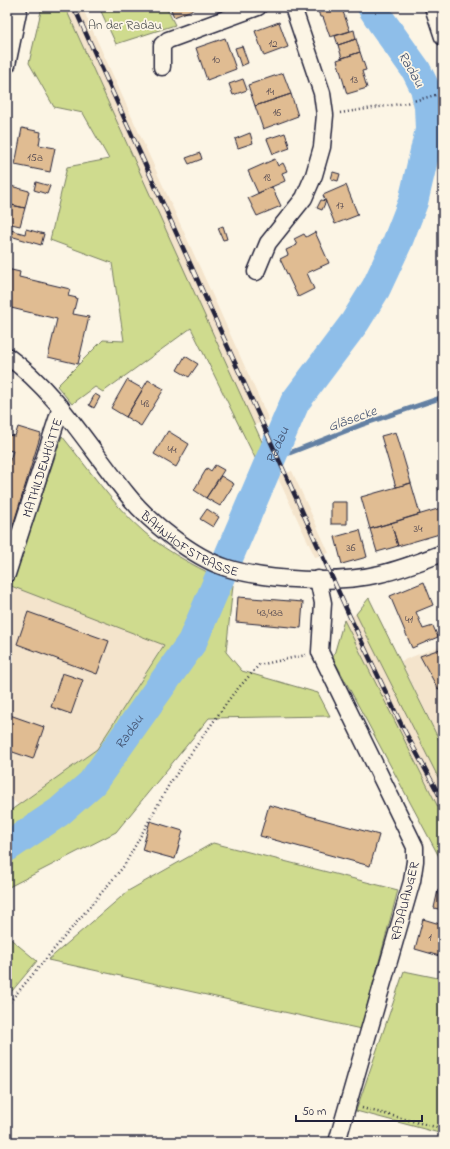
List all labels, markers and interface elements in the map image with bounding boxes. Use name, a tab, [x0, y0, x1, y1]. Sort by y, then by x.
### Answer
park label: An der Radau	[88, 16, 162, 35]
house number: 12	[269, 36, 278, 52]
water label: Radau	[392, 48, 429, 92]
house number: 10	[212, 52, 220, 68]
house number: 13	[350, 72, 358, 88]
house number: 14	[266, 84, 274, 100]
house number: 16	[273, 105, 281, 121]
house number: 15a	[27, 150, 43, 166]
house number: 18	[263, 170, 271, 186]
house number: 17	[336, 198, 344, 214]
house number: 48	[141, 396, 149, 412]
water label: Gläsecke	[325, 401, 380, 438]
street label: MATHILDENHÜTTE	[18, 416, 68, 520]
water label: Radau	[261, 423, 295, 467]
house number: 44	[167, 442, 177, 458]
street label: BAHNHOFSTRASSE	[135, 506, 241, 582]
house number: 34	[413, 521, 423, 537]
house number: 36	[346, 540, 356, 556]
house number: 43,43a	[257, 605, 283, 621]
house number: 41	[405, 612, 414, 628]
water label: Radau	[110, 710, 150, 754]
street label: RADAUANGER	[386, 859, 425, 943]
house number: 1	[428, 930, 432, 946]
scale bar	[296, 1097, 422, 1123]
text: 50 m	[302, 1103, 326, 1121]

